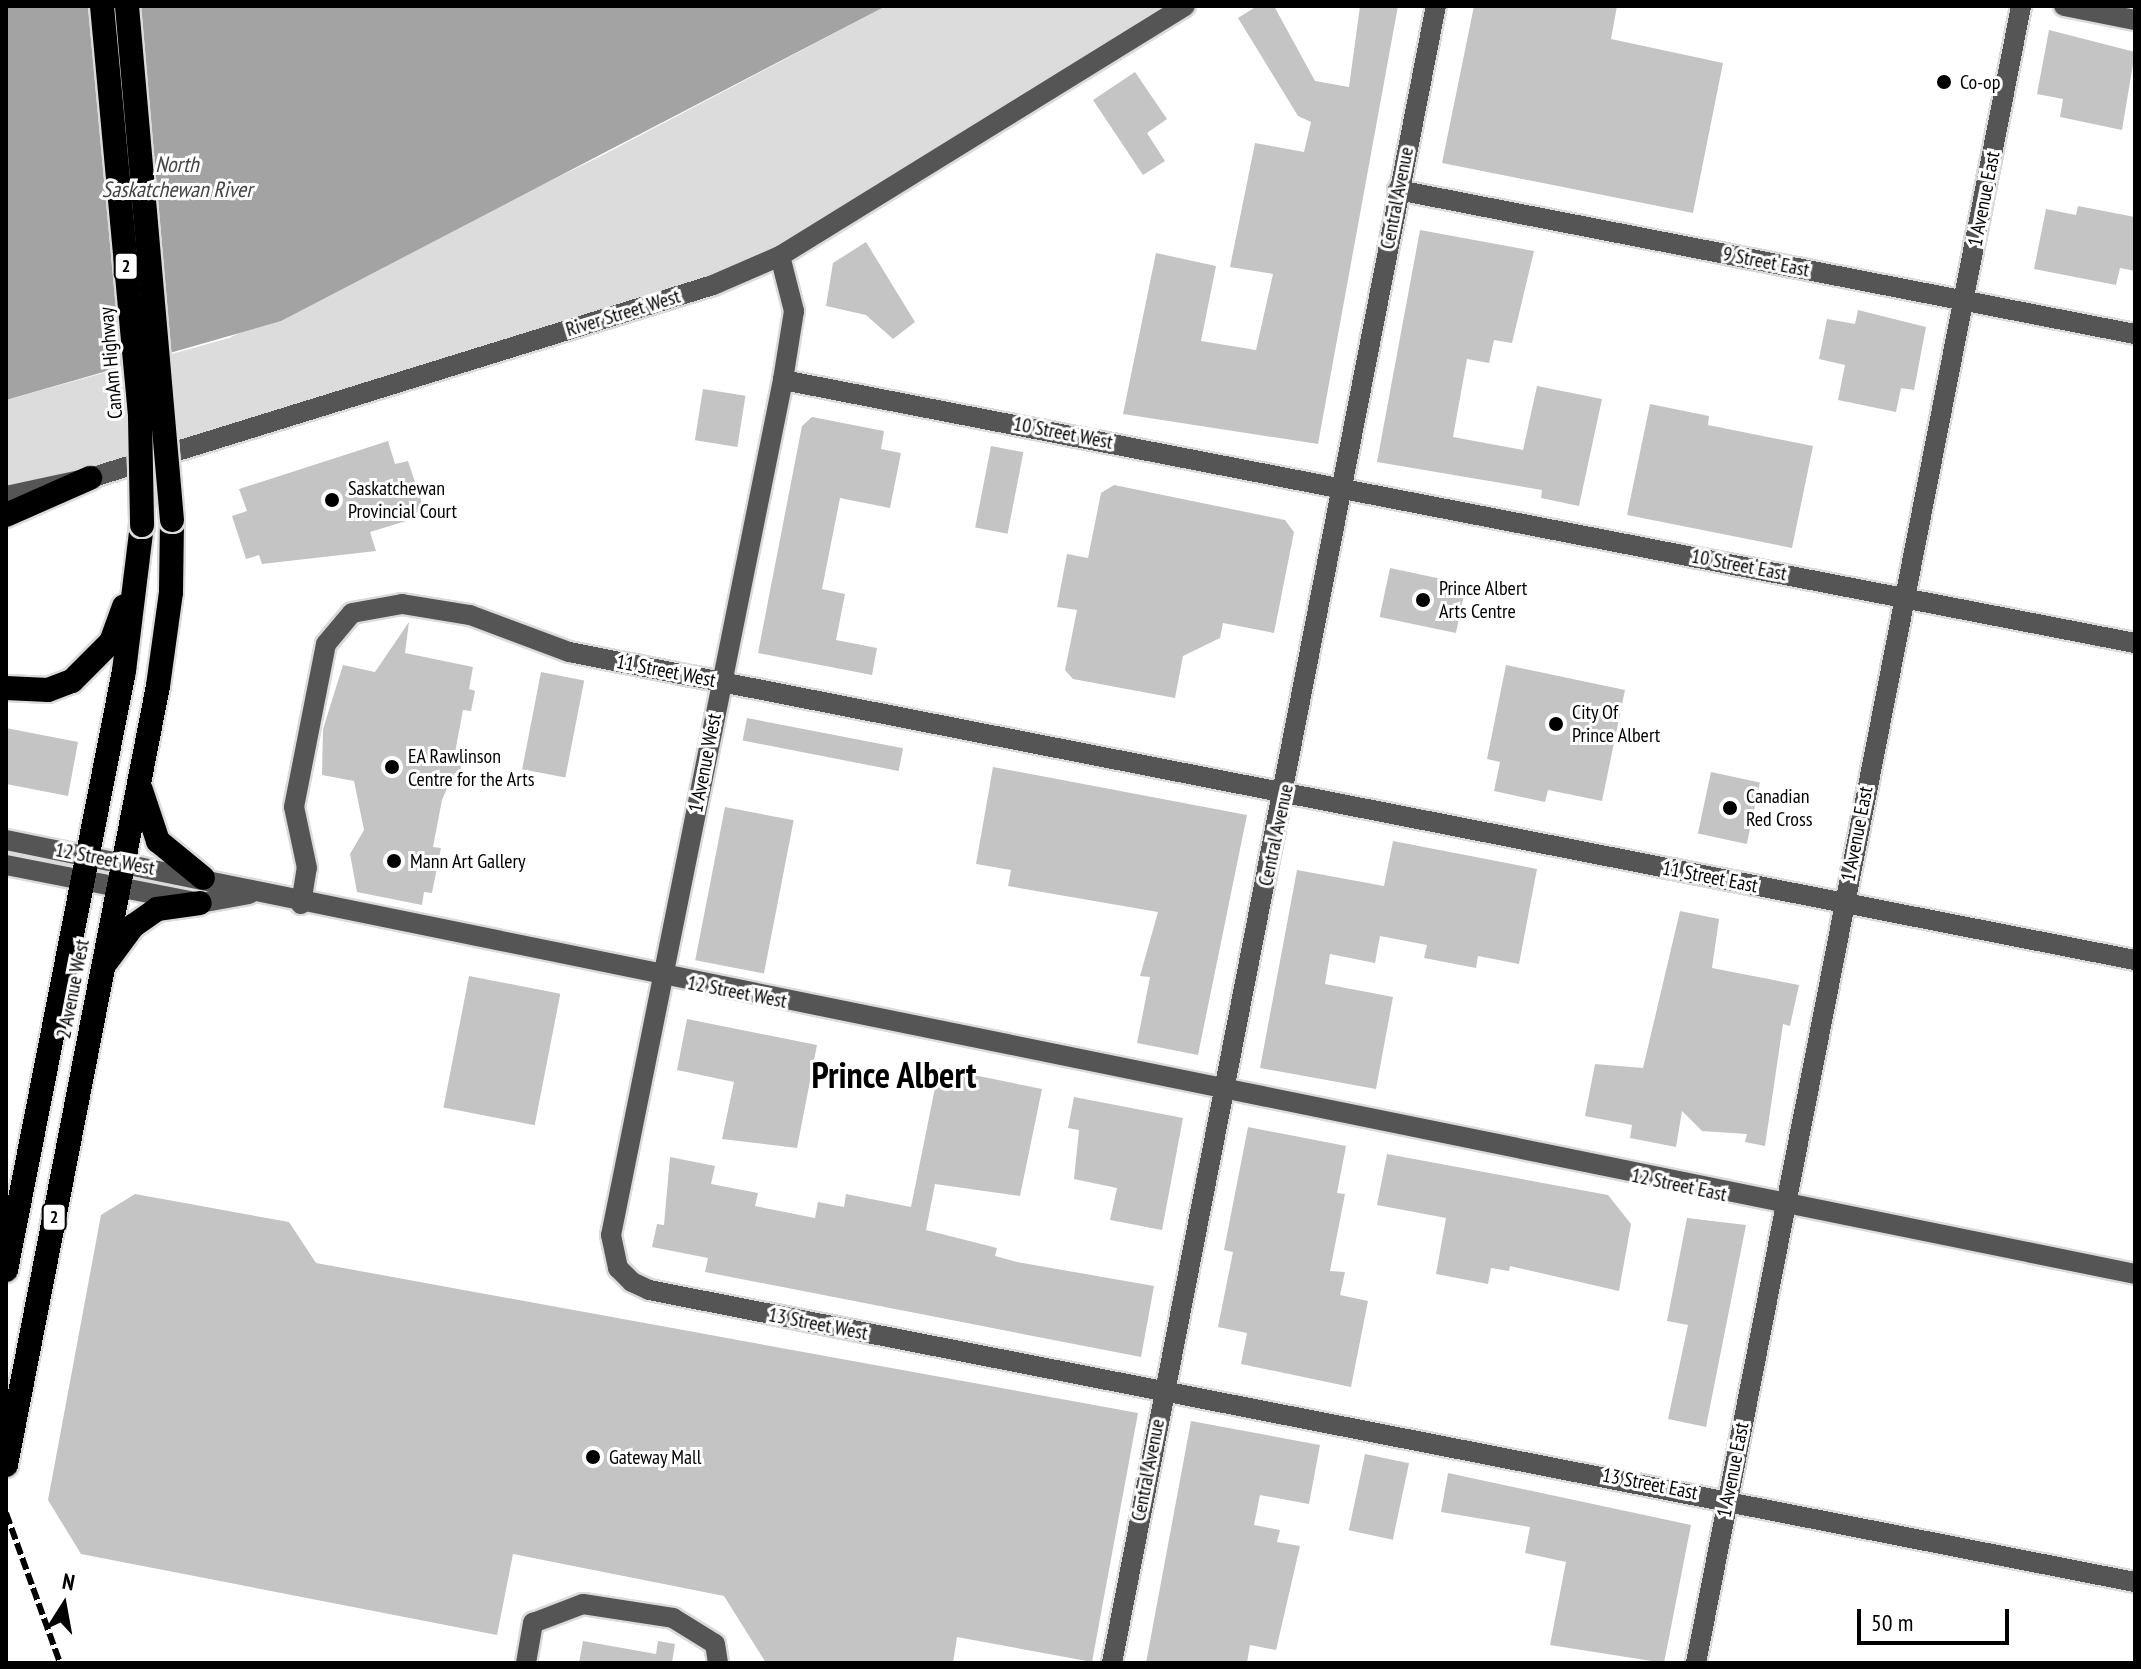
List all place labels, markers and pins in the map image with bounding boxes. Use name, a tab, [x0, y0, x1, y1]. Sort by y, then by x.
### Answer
place label: Co-op	[1960, 70, 2000, 94]
marker: Co-op	[1935, 73, 1953, 91]
place label: Saskatchewan Provincial Court	[348, 476, 457, 523]
marker: Saskatchewan Provincial Court	[323, 491, 341, 509]
place label: Prince Albert Arts Centre	[1439, 576, 1528, 623]
marker: Prince Albert Arts Centre	[1414, 591, 1432, 609]
place label: City Of Prince Albert	[1572, 700, 1661, 747]
marker: City Of Prince Albert	[1547, 715, 1565, 733]
place label: EA Rawlinson Centre for the Arts	[408, 744, 535, 791]
marker: EA Rawlinson Centre for the Arts	[383, 758, 401, 776]
place label: Canadian Red Cross	[1746, 784, 1813, 831]
marker: Canadian Red Cross	[1721, 799, 1739, 817]
place label: Mann Art Gallery	[410, 849, 526, 873]
marker: Mann Art Gallery	[385, 852, 403, 870]
place label: Gateway Mall	[609, 1445, 702, 1469]
marker: Gateway Mall	[584, 1448, 602, 1466]

